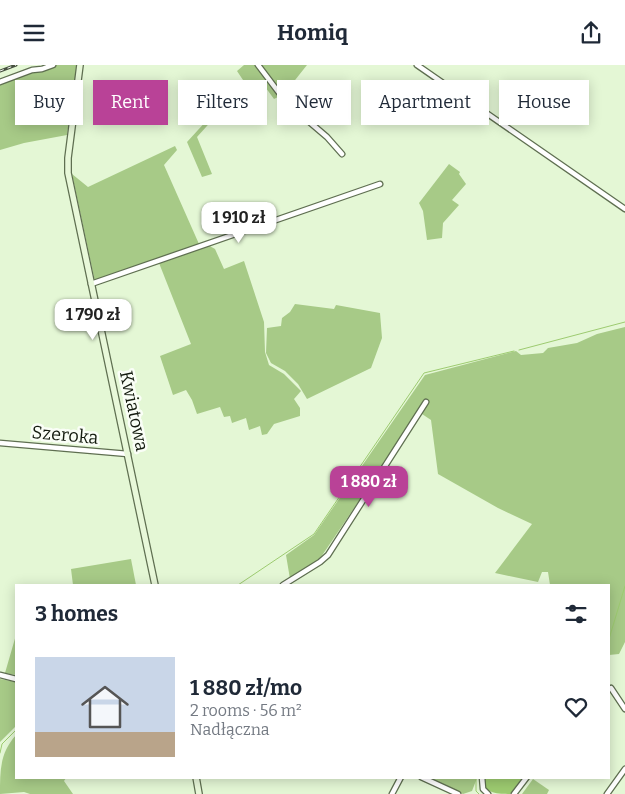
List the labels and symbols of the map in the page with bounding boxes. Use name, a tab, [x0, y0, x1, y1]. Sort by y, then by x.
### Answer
pin: 1 910 zł	[187, 201, 291, 244]
pin: 1 790 zł	[41, 299, 145, 341]
street label: Kwiatowa	[115, 369, 153, 453]
street label: Szeroka	[31, 421, 99, 449]
pin: 1 880 zł	[317, 465, 421, 508]

